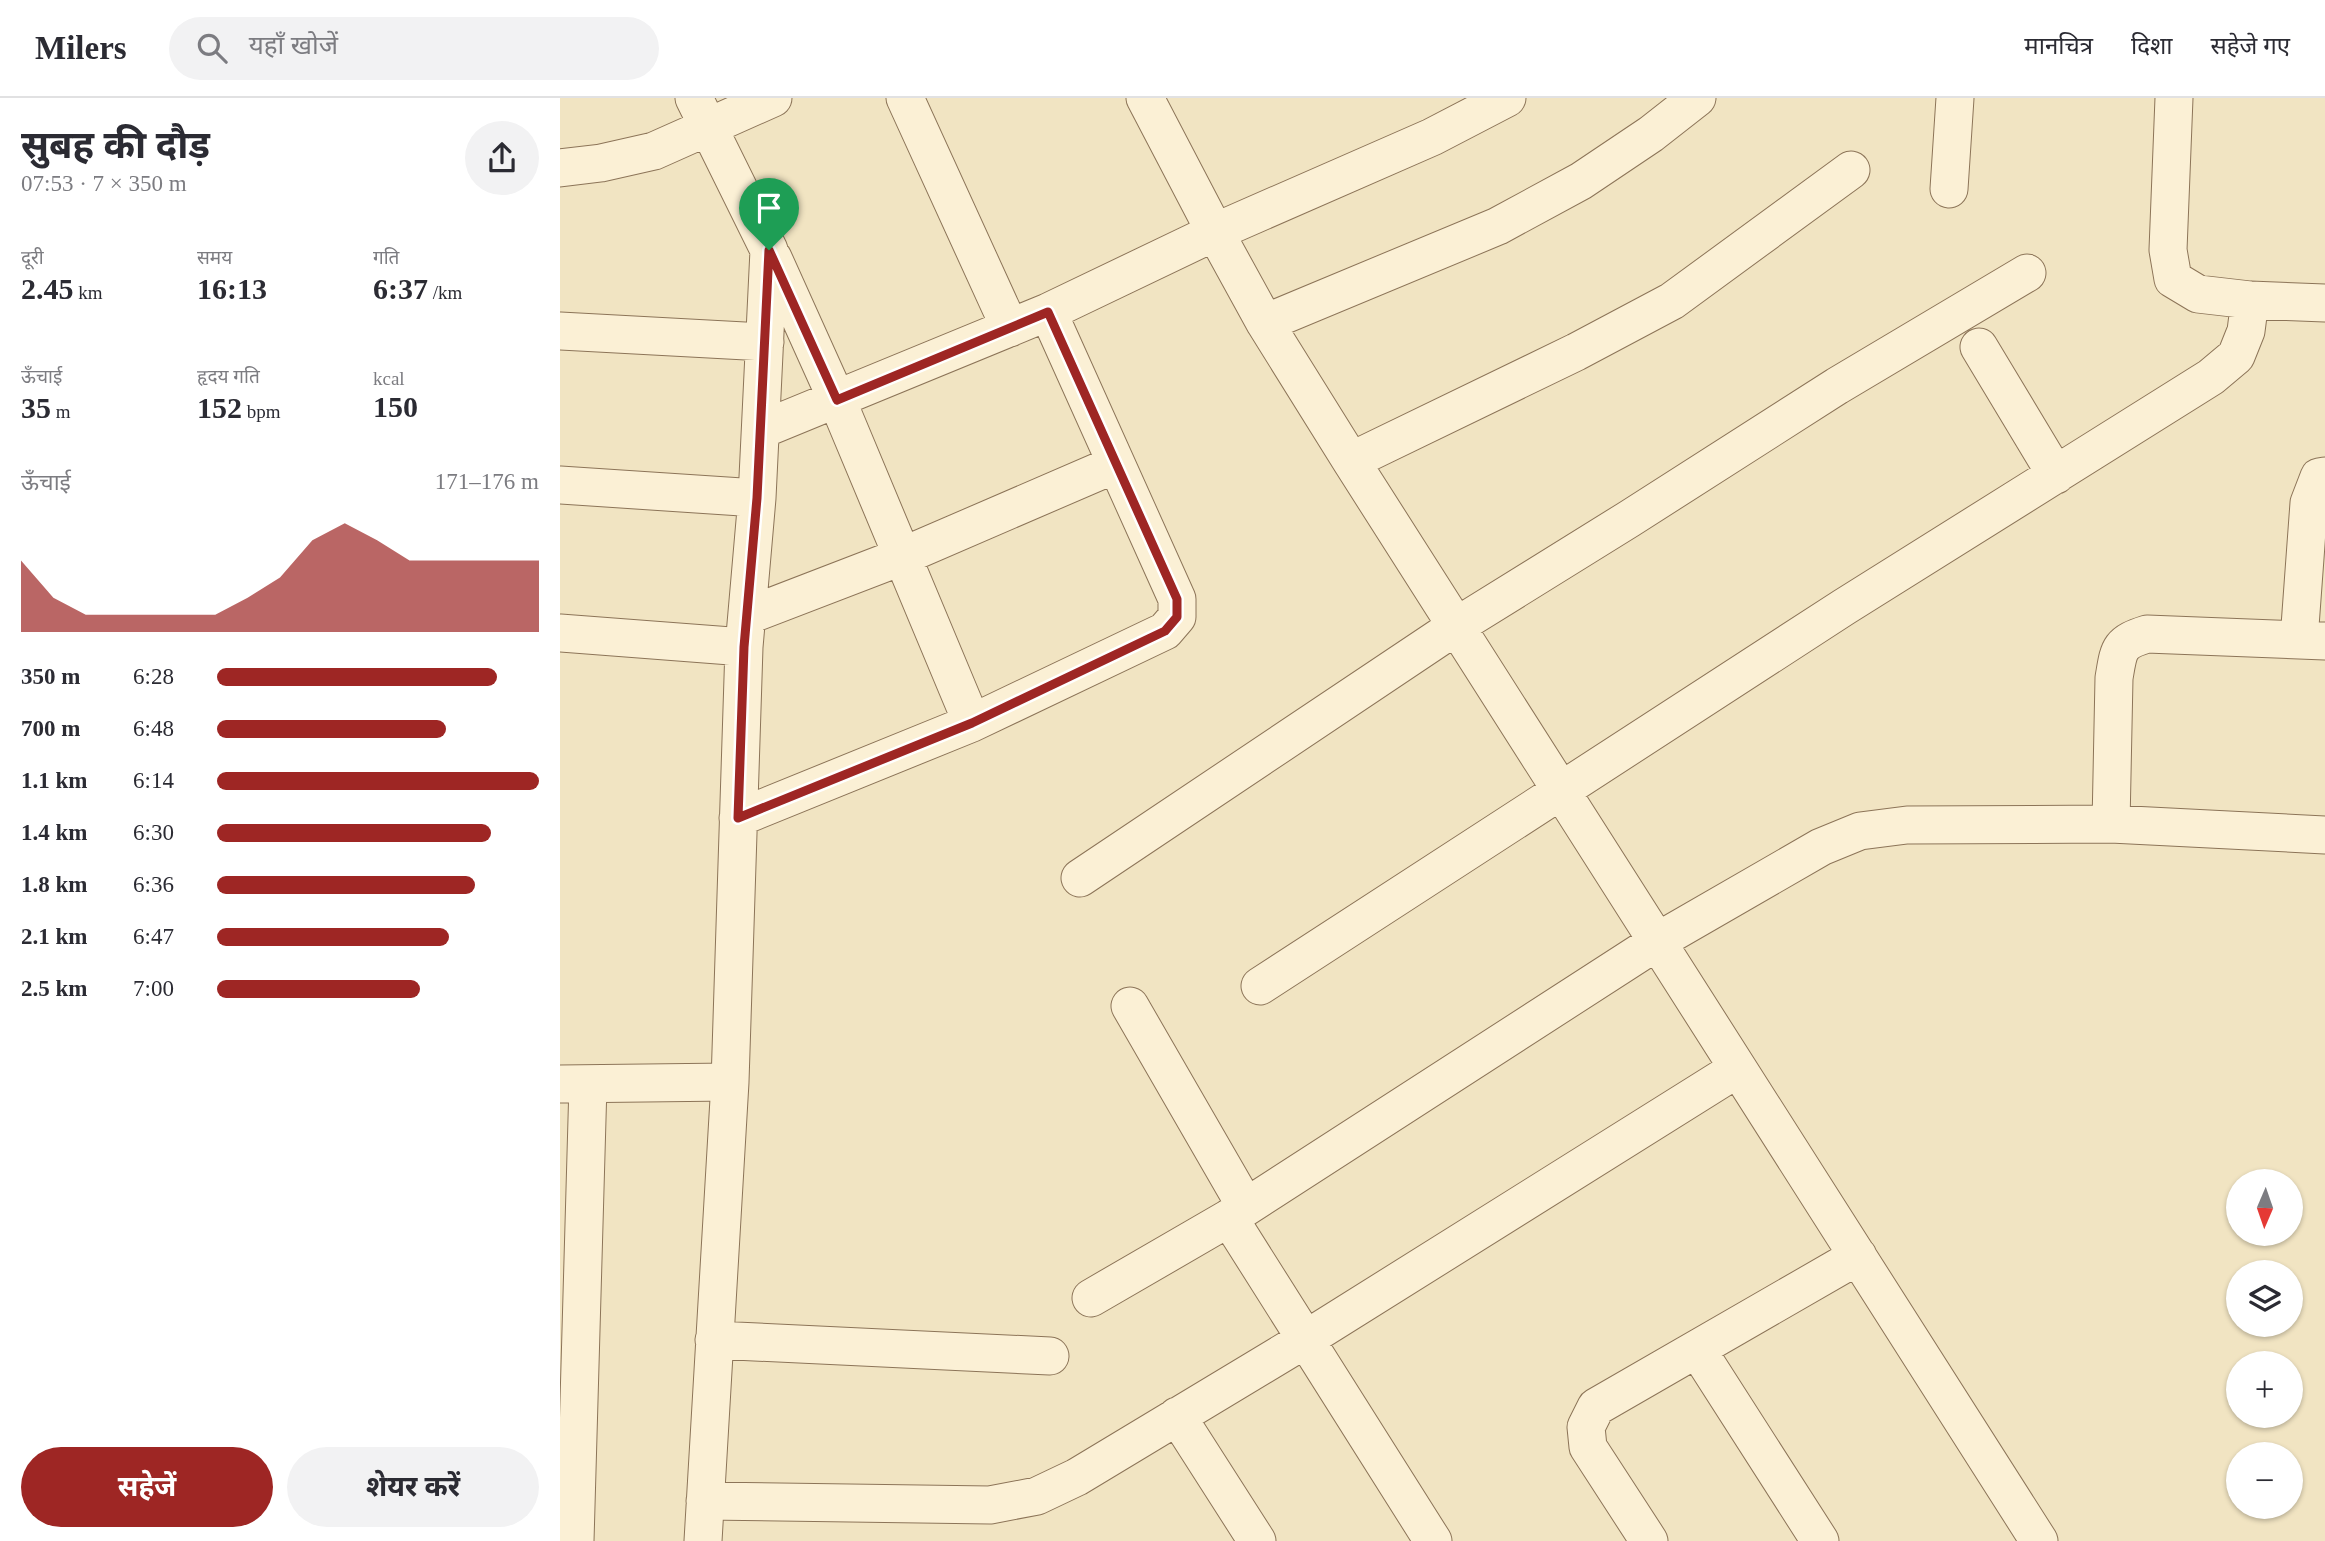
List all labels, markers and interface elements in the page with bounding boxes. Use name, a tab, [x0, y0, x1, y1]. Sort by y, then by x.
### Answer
search box	[169, 17, 659, 80]
icon: search	[193, 29, 231, 67]
text: Milers	[35, 30, 127, 66]
text: यहाँ खोजें	[249, 31, 338, 60]
text: मानचित्र	[2024, 33, 2093, 59]
text: दिशा	[2131, 33, 2172, 59]
text: सहेजे गए	[2210, 33, 2290, 59]
button: share	[465, 121, 539, 195]
text: सुबह की दौड़	[21, 124, 210, 166]
text: 07:53 · 7 × 350 m	[21, 171, 187, 196]
pin	[739, 178, 799, 250]
icon: arrive	[750, 189, 788, 227]
text: दूरी	[21, 247, 44, 268]
text: समय	[197, 247, 232, 268]
text: गति	[373, 247, 399, 268]
text: 2.45	[21, 272, 74, 305]
text: 16:13	[197, 272, 267, 305]
text: 6:37	[373, 272, 428, 305]
text: km	[74, 282, 103, 303]
text: /km	[428, 282, 462, 303]
text: ऊँचाई	[21, 366, 62, 387]
text: हृदय गति	[197, 366, 260, 387]
text: kcal	[373, 368, 405, 389]
text: 150	[373, 390, 418, 423]
text: 35	[21, 391, 51, 424]
text: 152	[197, 391, 242, 424]
text: m	[51, 401, 71, 422]
text: bpm	[242, 401, 281, 422]
text: 171–176 m	[435, 469, 539, 494]
text: ऊँचाई	[21, 470, 71, 495]
text: 350 m	[21, 664, 80, 689]
text: 6:28	[133, 664, 174, 689]
text: 700 m	[21, 716, 80, 741]
text: 6:48	[133, 716, 174, 741]
text: 1.1 km	[21, 768, 87, 793]
text: 6:14	[133, 768, 174, 793]
text: 1.4 km	[21, 820, 87, 845]
text: 6:30	[133, 820, 174, 845]
text: 1.8 km	[21, 872, 87, 897]
text: 6:36	[133, 872, 174, 897]
text: 2.1 km	[21, 924, 87, 949]
text: 6:47	[133, 924, 174, 949]
text: 2.5 km	[21, 976, 87, 1001]
text: 7:00	[133, 976, 174, 1001]
north arrow	[2226, 1169, 2303, 1246]
map controls	[2226, 1169, 2303, 1519]
button: layers	[2226, 1260, 2303, 1337]
button: +	[2226, 1351, 2303, 1428]
button: −	[2226, 1442, 2303, 1519]
button: सहेजें	[21, 1447, 273, 1527]
button: शेयर करें	[287, 1447, 539, 1527]

